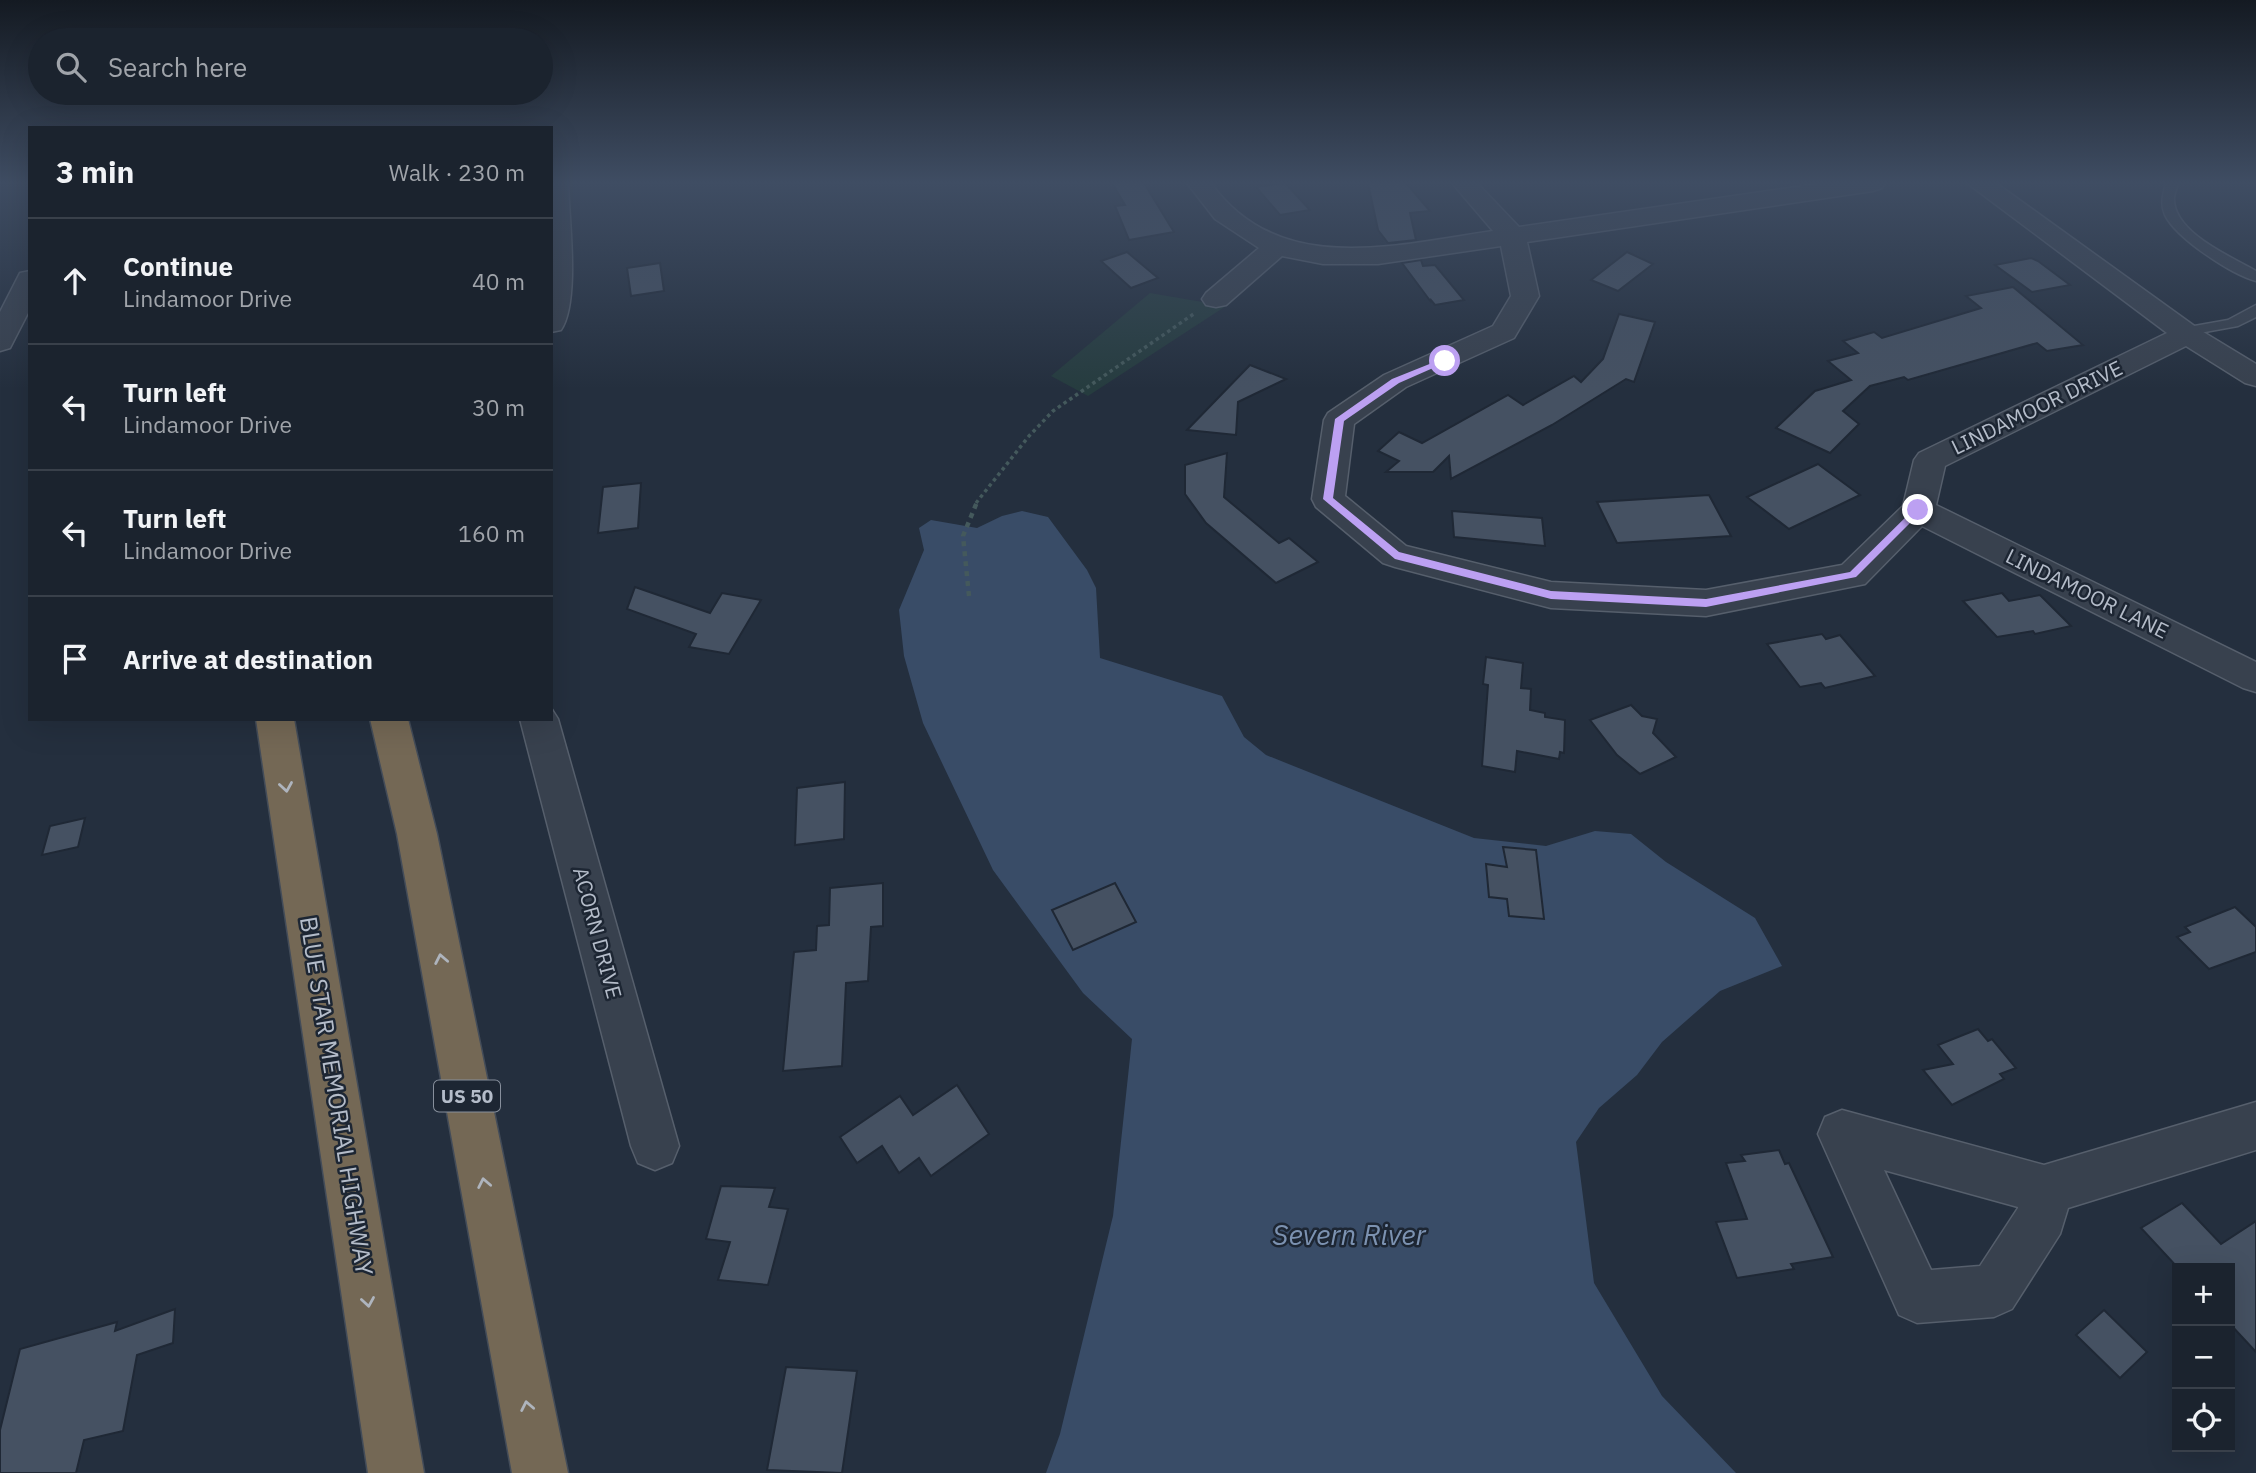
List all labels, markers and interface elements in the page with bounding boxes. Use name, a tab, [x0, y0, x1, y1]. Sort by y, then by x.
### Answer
search box	[28, 28, 553, 105]
icon: search	[52, 48, 90, 86]
text: Search here	[108, 50, 247, 84]
text: 3 min	[56, 152, 134, 191]
text: Walk · 230 m	[389, 157, 525, 187]
text: Continue	[123, 249, 233, 283]
icon: ahead	[56, 262, 94, 300]
text: 40 m	[472, 266, 525, 296]
text: Lindamoor Drive	[123, 283, 292, 313]
route start	[1429, 345, 1460, 376]
street label: LINDAMOOR DRIVE	[1946, 353, 2127, 461]
text: Turn left	[123, 375, 226, 409]
icon: left	[56, 388, 94, 426]
text: 30 m	[472, 392, 525, 422]
text: Lindamoor Drive	[123, 409, 292, 439]
route end	[1902, 494, 1933, 525]
text: Turn left	[123, 501, 226, 535]
icon: left	[56, 514, 94, 552]
text: 160 m	[458, 518, 525, 548]
text: Lindamoor Drive	[123, 535, 292, 565]
street label: LINDAMOOR LANE	[2001, 542, 2173, 645]
icon: arrive	[56, 640, 94, 678]
text: Arrive at destination	[123, 642, 373, 676]
one-way arrow	[278, 781, 293, 793]
street label: ACORN DRIVE	[567, 864, 629, 1002]
street label: BLUE STAR MEMORIAL HIGHWAY	[293, 914, 381, 1278]
one-way arrow	[434, 953, 449, 965]
road number: US 50	[434, 1080, 500, 1112]
one-way arrow	[478, 1177, 493, 1189]
water label: Severn River	[1272, 1216, 1426, 1253]
map controls	[2172, 1263, 2235, 1452]
button: +	[2172, 1263, 2235, 1326]
one-way arrow	[360, 1296, 375, 1307]
button: −	[2172, 1326, 2235, 1389]
button: locate	[2172, 1389, 2235, 1452]
one-way arrow	[521, 1400, 536, 1412]

